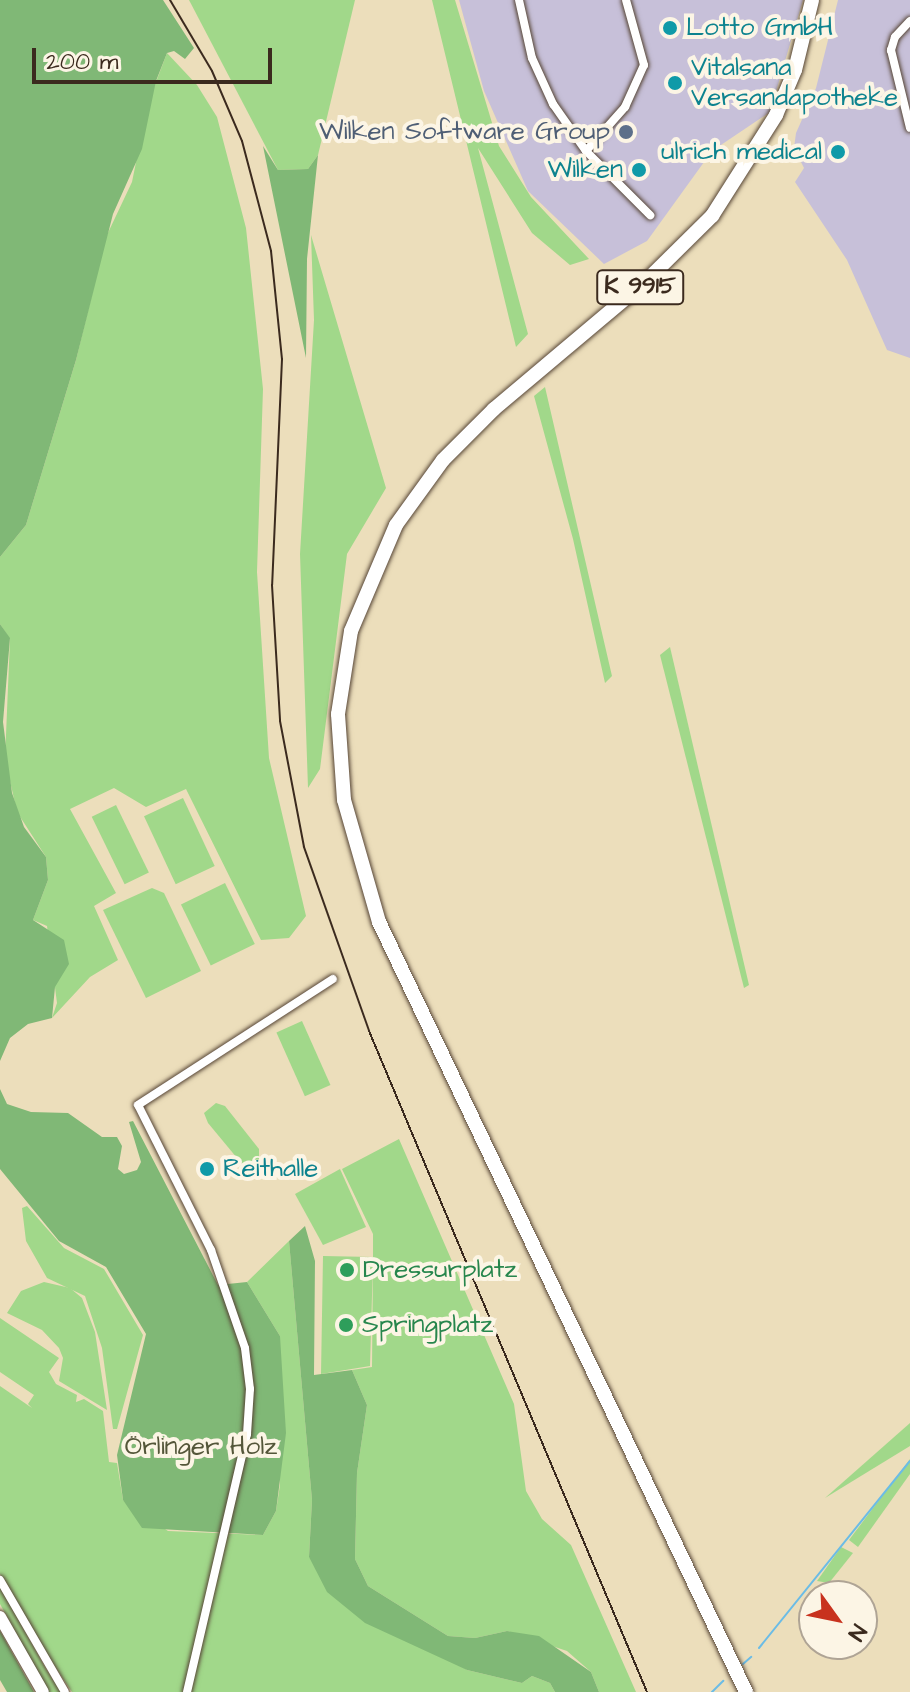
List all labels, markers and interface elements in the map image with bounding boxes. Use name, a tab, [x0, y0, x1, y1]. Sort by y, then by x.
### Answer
place label: Lotto GmbH	[686, 12, 833, 44]
marker: Lotto GmbH	[661, 19, 679, 37]
scale bar	[36, 32, 276, 82]
text: 200 m	[46, 45, 118, 79]
place label: Vitalsana Versandapotheke	[691, 52, 898, 114]
marker: Vitalsana Versandapotheke	[666, 74, 684, 92]
place label: Wilken Software Group	[319, 116, 610, 148]
marker: Wilken Software Group	[617, 123, 635, 141]
place label: ulrich medical	[661, 136, 822, 168]
marker: ulrich medical	[829, 143, 847, 161]
place label: Wilken	[547, 154, 623, 186]
marker: Wilken	[630, 161, 648, 179]
road number: K 9915	[596, 267, 684, 307]
place label: Reithalle	[223, 1153, 318, 1185]
marker: Reithalle	[198, 1160, 216, 1178]
place label: Dressurplatz	[363, 1254, 517, 1286]
marker: Dressurplatz	[338, 1261, 356, 1279]
place label: Springplatz	[362, 1309, 493, 1341]
marker: Springplatz	[337, 1316, 355, 1334]
park label: Örlinger Holz	[125, 1431, 277, 1463]
north arrow	[798, 1580, 878, 1660]
text: N	[840, 1618, 874, 1646]

